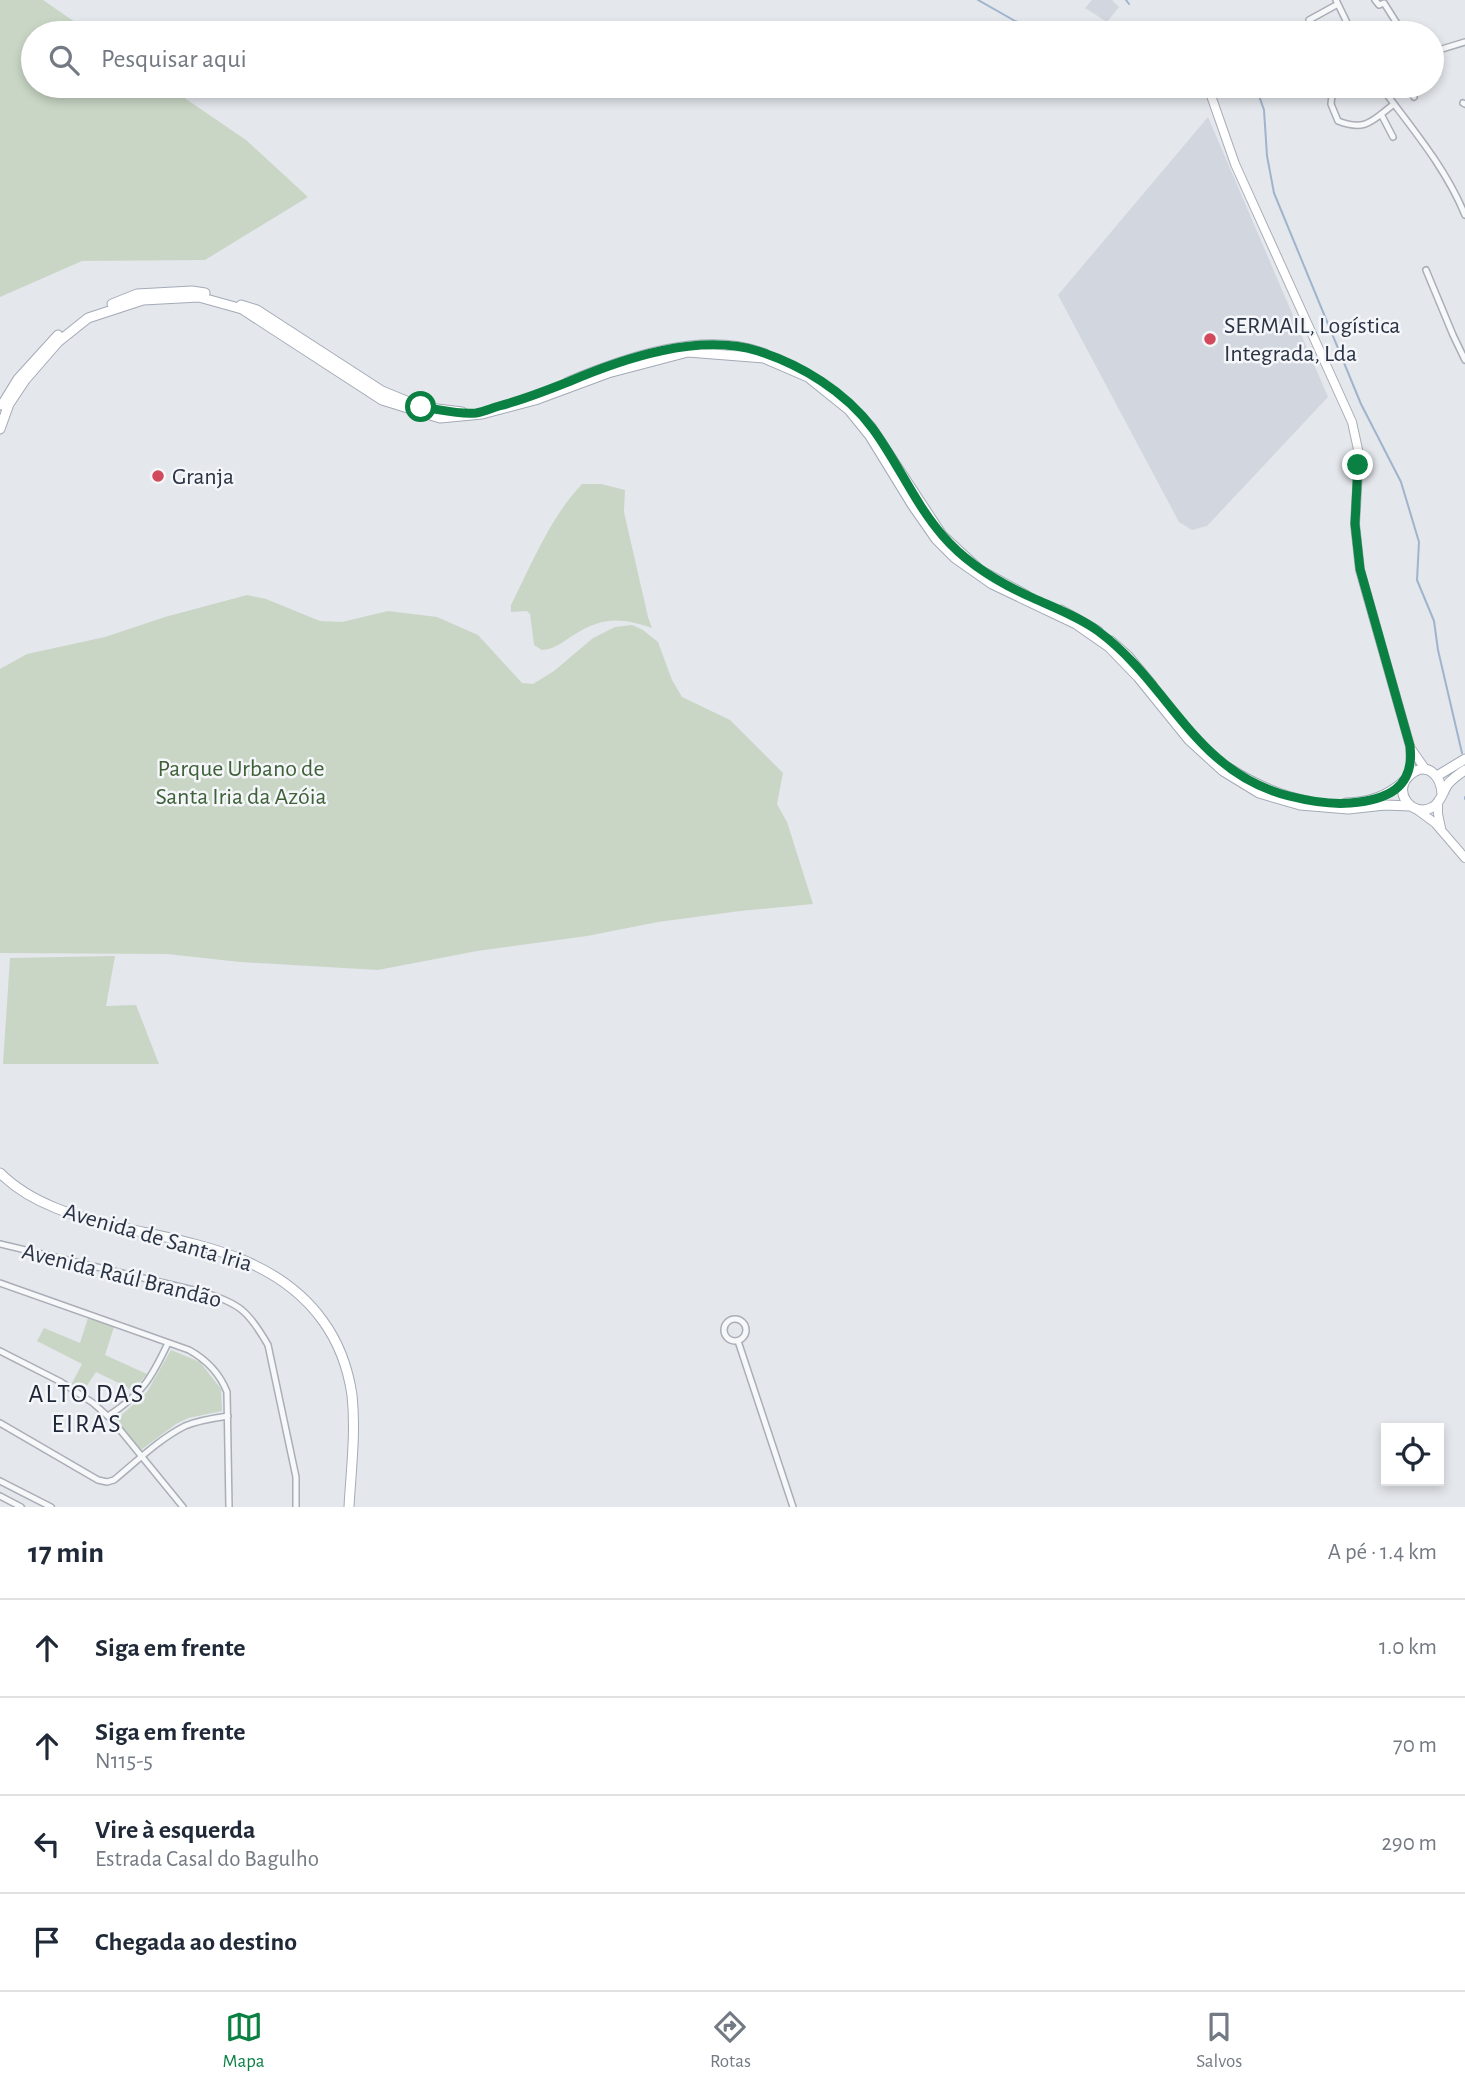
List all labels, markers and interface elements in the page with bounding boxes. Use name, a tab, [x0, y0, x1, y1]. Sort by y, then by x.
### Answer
search box	[21, 21, 1444, 98]
icon: search	[45, 41, 83, 79]
text: Pesquisar aqui	[101, 46, 247, 72]
place label: SERMAIL, Logística Integrada, Lda	[1224, 314, 1400, 366]
marker: SERMAIL, Logística Integrada, Lda	[1202, 331, 1218, 347]
route start	[405, 391, 436, 422]
route end	[1342, 449, 1373, 480]
place label: Granja	[172, 465, 234, 489]
marker: Granja	[150, 468, 166, 484]
park label: Parque Urbano de Santa Iria da Azóia	[155, 757, 327, 809]
street label: Avenida de Santa Iria	[61, 1200, 255, 1276]
street label: Avenida Raúl Brandão	[20, 1240, 224, 1312]
district label: ALTO DAS EIRAS	[29, 1381, 145, 1437]
map controls	[1381, 1423, 1444, 1486]
button: locate	[1381, 1423, 1444, 1486]
text: 17 min	[28, 1538, 104, 1568]
text: A pé · 1.4 km	[1328, 1541, 1437, 1564]
icon: ahead	[28, 1629, 66, 1667]
text: Siga em frente	[95, 1635, 246, 1661]
text: 1.0 km	[1379, 1636, 1437, 1659]
text: Siga em frente	[95, 1719, 246, 1745]
icon: ahead	[28, 1727, 66, 1765]
text: 70 m	[1393, 1734, 1437, 1757]
text: N115-5	[95, 1750, 153, 1773]
text: Vire à esquerda	[95, 1817, 256, 1843]
icon: left	[28, 1825, 66, 1863]
text: 290 m	[1381, 1832, 1437, 1855]
text: Estrada Casal do Bagulho	[95, 1848, 319, 1871]
icon: arrive	[28, 1923, 66, 1961]
text: Chegada ao destino	[95, 1929, 297, 1955]
tab: Mapa	[223, 2008, 265, 2073]
tab: Rotas	[710, 2008, 751, 2073]
tab: Salvos	[1196, 2008, 1242, 2073]

